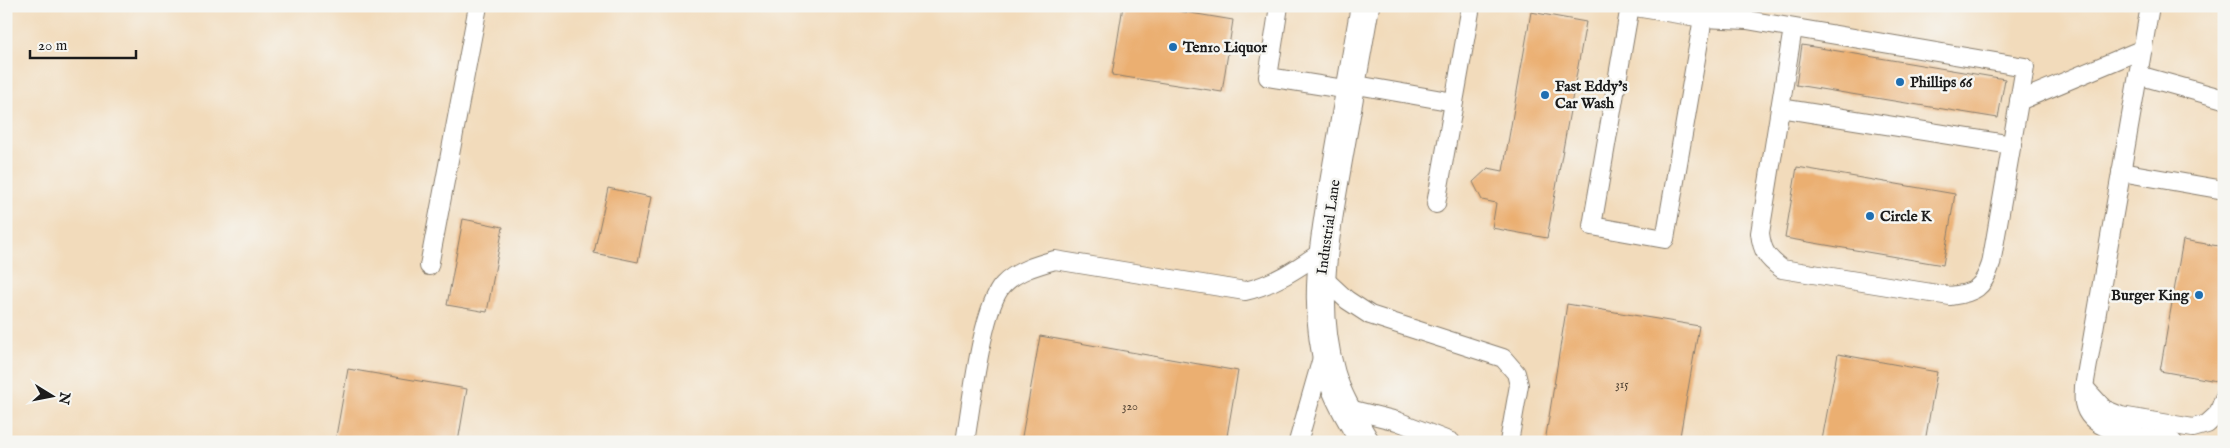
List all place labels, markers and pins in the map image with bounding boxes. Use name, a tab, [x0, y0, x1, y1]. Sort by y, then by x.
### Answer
place label: Ten10 Liquor	[1182, 38, 1267, 57]
marker: Ten10 Liquor	[1167, 41, 1179, 53]
place label: Phillips 66	[1910, 73, 1973, 92]
marker: Phillips 66	[1894, 76, 1906, 88]
place label: Fast Eddy's Car Wash	[1555, 77, 1628, 113]
marker: Fast Eddy's Car Wash	[1539, 89, 1551, 101]
place label: Circle K	[1880, 207, 1933, 226]
marker: Circle K	[1864, 210, 1876, 222]
place label: Burger King	[2111, 286, 2190, 305]
marker: Burger King	[2193, 289, 2205, 301]

